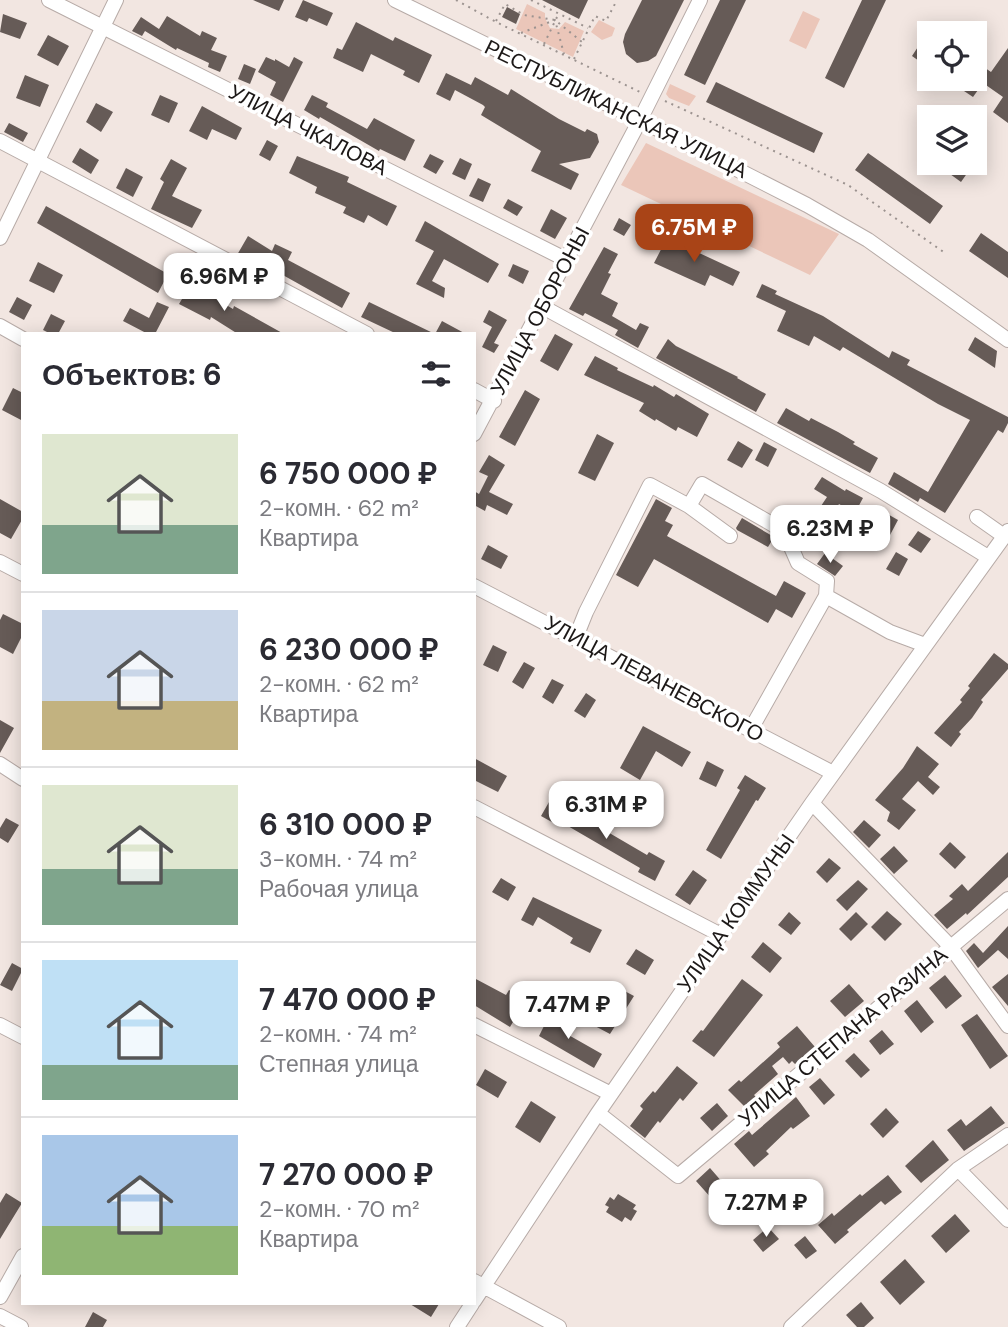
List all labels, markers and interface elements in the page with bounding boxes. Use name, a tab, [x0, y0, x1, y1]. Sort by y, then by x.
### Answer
map controls	[917, 21, 987, 175]
button: locate	[917, 21, 987, 91]
street label: РЕСПУБЛИКАНСКАЯ УЛИЦА	[480, 33, 752, 185]
street label: УЛИЦА ЧКАЛОВА	[224, 78, 392, 182]
button: layers	[917, 105, 987, 175]
pin: 6.75M ₽	[629, 204, 759, 264]
text: 6.75M ₽	[651, 212, 737, 242]
street label: УЛИЦА ОБОРОНЫ	[484, 222, 596, 400]
pin: 6.96M ₽	[159, 254, 289, 313]
text: 6.96M ₽	[180, 261, 268, 291]
text: Объектов: 6	[42, 355, 222, 394]
icon: filters	[417, 355, 455, 393]
text: 6 750 000 ₽	[259, 454, 437, 493]
icon: home	[98, 462, 182, 546]
text: 2-комн. · 62 m²	[259, 493, 419, 523]
pin: 6.23M ₽	[765, 505, 895, 565]
text: 6.23M ₽	[786, 513, 874, 543]
text: Квартира	[259, 523, 358, 553]
street label: УЛИЦА ЛЕВАНЕВСКОГО	[540, 609, 768, 749]
text: 6 230 000 ₽	[259, 630, 439, 669]
icon: home	[98, 638, 182, 722]
text: 2-комн. · 62 m²	[259, 669, 419, 699]
text: Квартира	[259, 699, 358, 729]
pin: 6.31M ₽	[541, 782, 671, 841]
text: 6.31M ₽	[565, 789, 647, 819]
text: 6 310 000 ₽	[259, 805, 432, 844]
icon: home	[98, 813, 182, 897]
street label: УЛИЦА КОММУНЫ	[671, 828, 801, 998]
text: 3-комн. · 74 m²	[259, 844, 417, 874]
text: Рабочая улица	[259, 874, 418, 904]
street label: УЛИЦА СТЕПАНА РАЗИНА	[732, 941, 954, 1133]
text: 7 470 000 ₽	[259, 980, 436, 1019]
pin: 7.47M ₽	[503, 982, 633, 1041]
icon: home	[98, 988, 182, 1072]
text: 7.47M ₽	[526, 989, 610, 1019]
text: 2-комн. · 74 m²	[259, 1019, 417, 1049]
text: Степная улица	[259, 1049, 418, 1079]
text: 7 270 000 ₽	[259, 1155, 433, 1194]
icon: home	[98, 1163, 182, 1247]
pin: 7.27M ₽	[701, 1180, 831, 1239]
text: 7.27M ₽	[724, 1187, 808, 1217]
text: 2-комн. · 70 m²	[259, 1194, 420, 1224]
text: Квартира	[259, 1224, 358, 1254]

